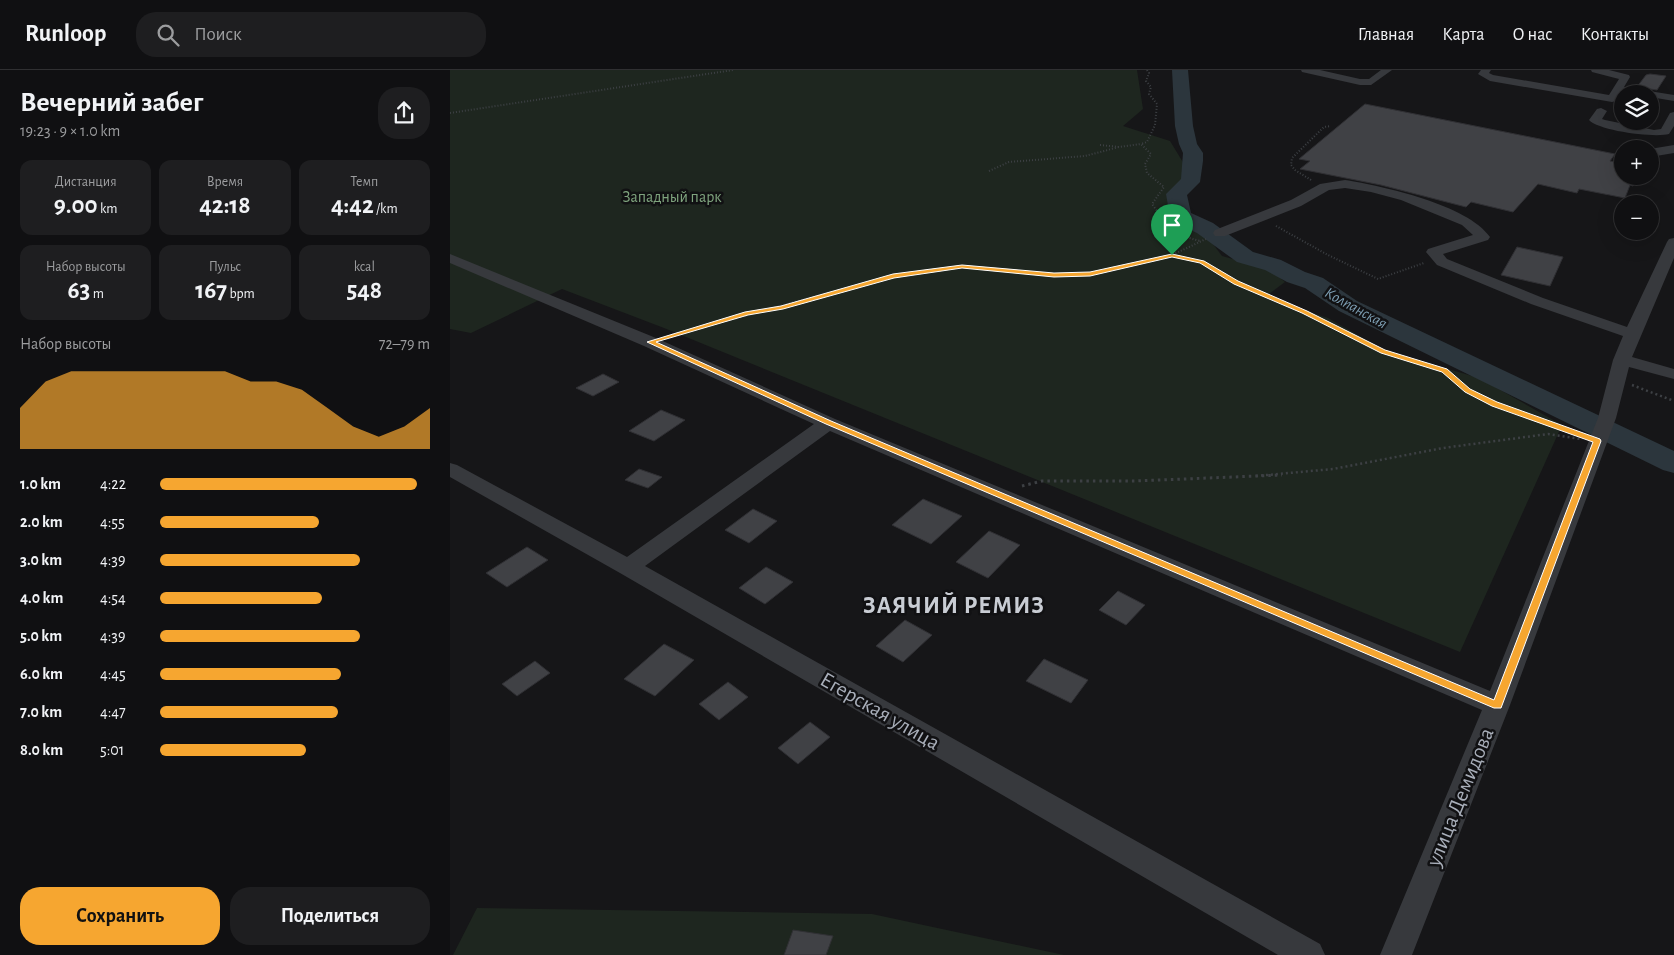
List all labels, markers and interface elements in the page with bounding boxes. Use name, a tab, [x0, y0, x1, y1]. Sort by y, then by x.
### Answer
search box	[136, 12, 486, 57]
icon: search	[154, 21, 182, 49]
text: Runloop	[25, 22, 106, 46]
text: Поиск	[194, 25, 242, 44]
text: Главная	[1358, 26, 1414, 44]
text: Карта	[1442, 26, 1484, 44]
text: О нас	[1512, 26, 1553, 44]
text: Контакты	[1581, 26, 1649, 44]
map controls	[1614, 85, 1659, 240]
button: layers	[1614, 85, 1659, 130]
button: share	[378, 87, 430, 139]
text: Вечерний забег	[20, 89, 203, 117]
text: 19:23 · 9 × 1.0 km	[20, 123, 120, 139]
button: +	[1614, 140, 1659, 185]
text: Дистанция	[55, 175, 117, 189]
text: Время	[207, 175, 243, 189]
text: Темп	[350, 175, 378, 189]
park label: Западный парк	[622, 189, 722, 205]
text: 9.00	[54, 193, 98, 218]
text: 42:18	[199, 193, 251, 218]
text: 4:42	[331, 193, 374, 218]
button: −	[1614, 195, 1659, 240]
text: km	[98, 202, 118, 216]
text: /km	[374, 202, 398, 216]
pin	[1151, 204, 1193, 255]
icon: arrive	[1158, 211, 1186, 239]
text: Набор высоты	[46, 260, 126, 274]
text: Пульс	[209, 260, 241, 274]
text: kcal	[354, 260, 375, 274]
text: 63	[67, 278, 90, 303]
text: 167	[195, 278, 227, 303]
text: 548	[346, 278, 382, 303]
water label: Колпанская	[1322, 284, 1390, 332]
text: m	[90, 287, 104, 301]
text: bpm	[227, 287, 255, 301]
text: Набор высоты	[20, 336, 111, 352]
text: 72–79 m	[379, 336, 430, 352]
text: 1.0 km	[20, 476, 61, 492]
text: 4:22	[100, 476, 126, 492]
text: 2.0 km	[20, 514, 63, 530]
text: 4:55	[100, 514, 125, 530]
text: 3.0 km	[20, 552, 62, 568]
text: 4:39	[100, 552, 125, 568]
text: 4.0 km	[20, 590, 63, 606]
text: 4:54	[100, 590, 126, 606]
district label: ЗАЯЧИЙ РЕМИЗ	[863, 592, 1045, 618]
text: 5.0 km	[20, 628, 62, 644]
text: 4:39	[100, 628, 125, 644]
text: 6.0 km	[20, 666, 63, 682]
text: 4:45	[100, 666, 126, 682]
street label: Егерская улица	[816, 668, 944, 754]
text: 7.0 km	[20, 704, 62, 720]
text: 4:47	[100, 704, 126, 720]
street label: улица Демидова	[1422, 725, 1498, 870]
text: 8.0 km	[20, 742, 63, 758]
text: 5:01	[100, 742, 124, 758]
button: Сохранить	[20, 887, 220, 945]
button: Поделиться	[230, 887, 430, 945]

